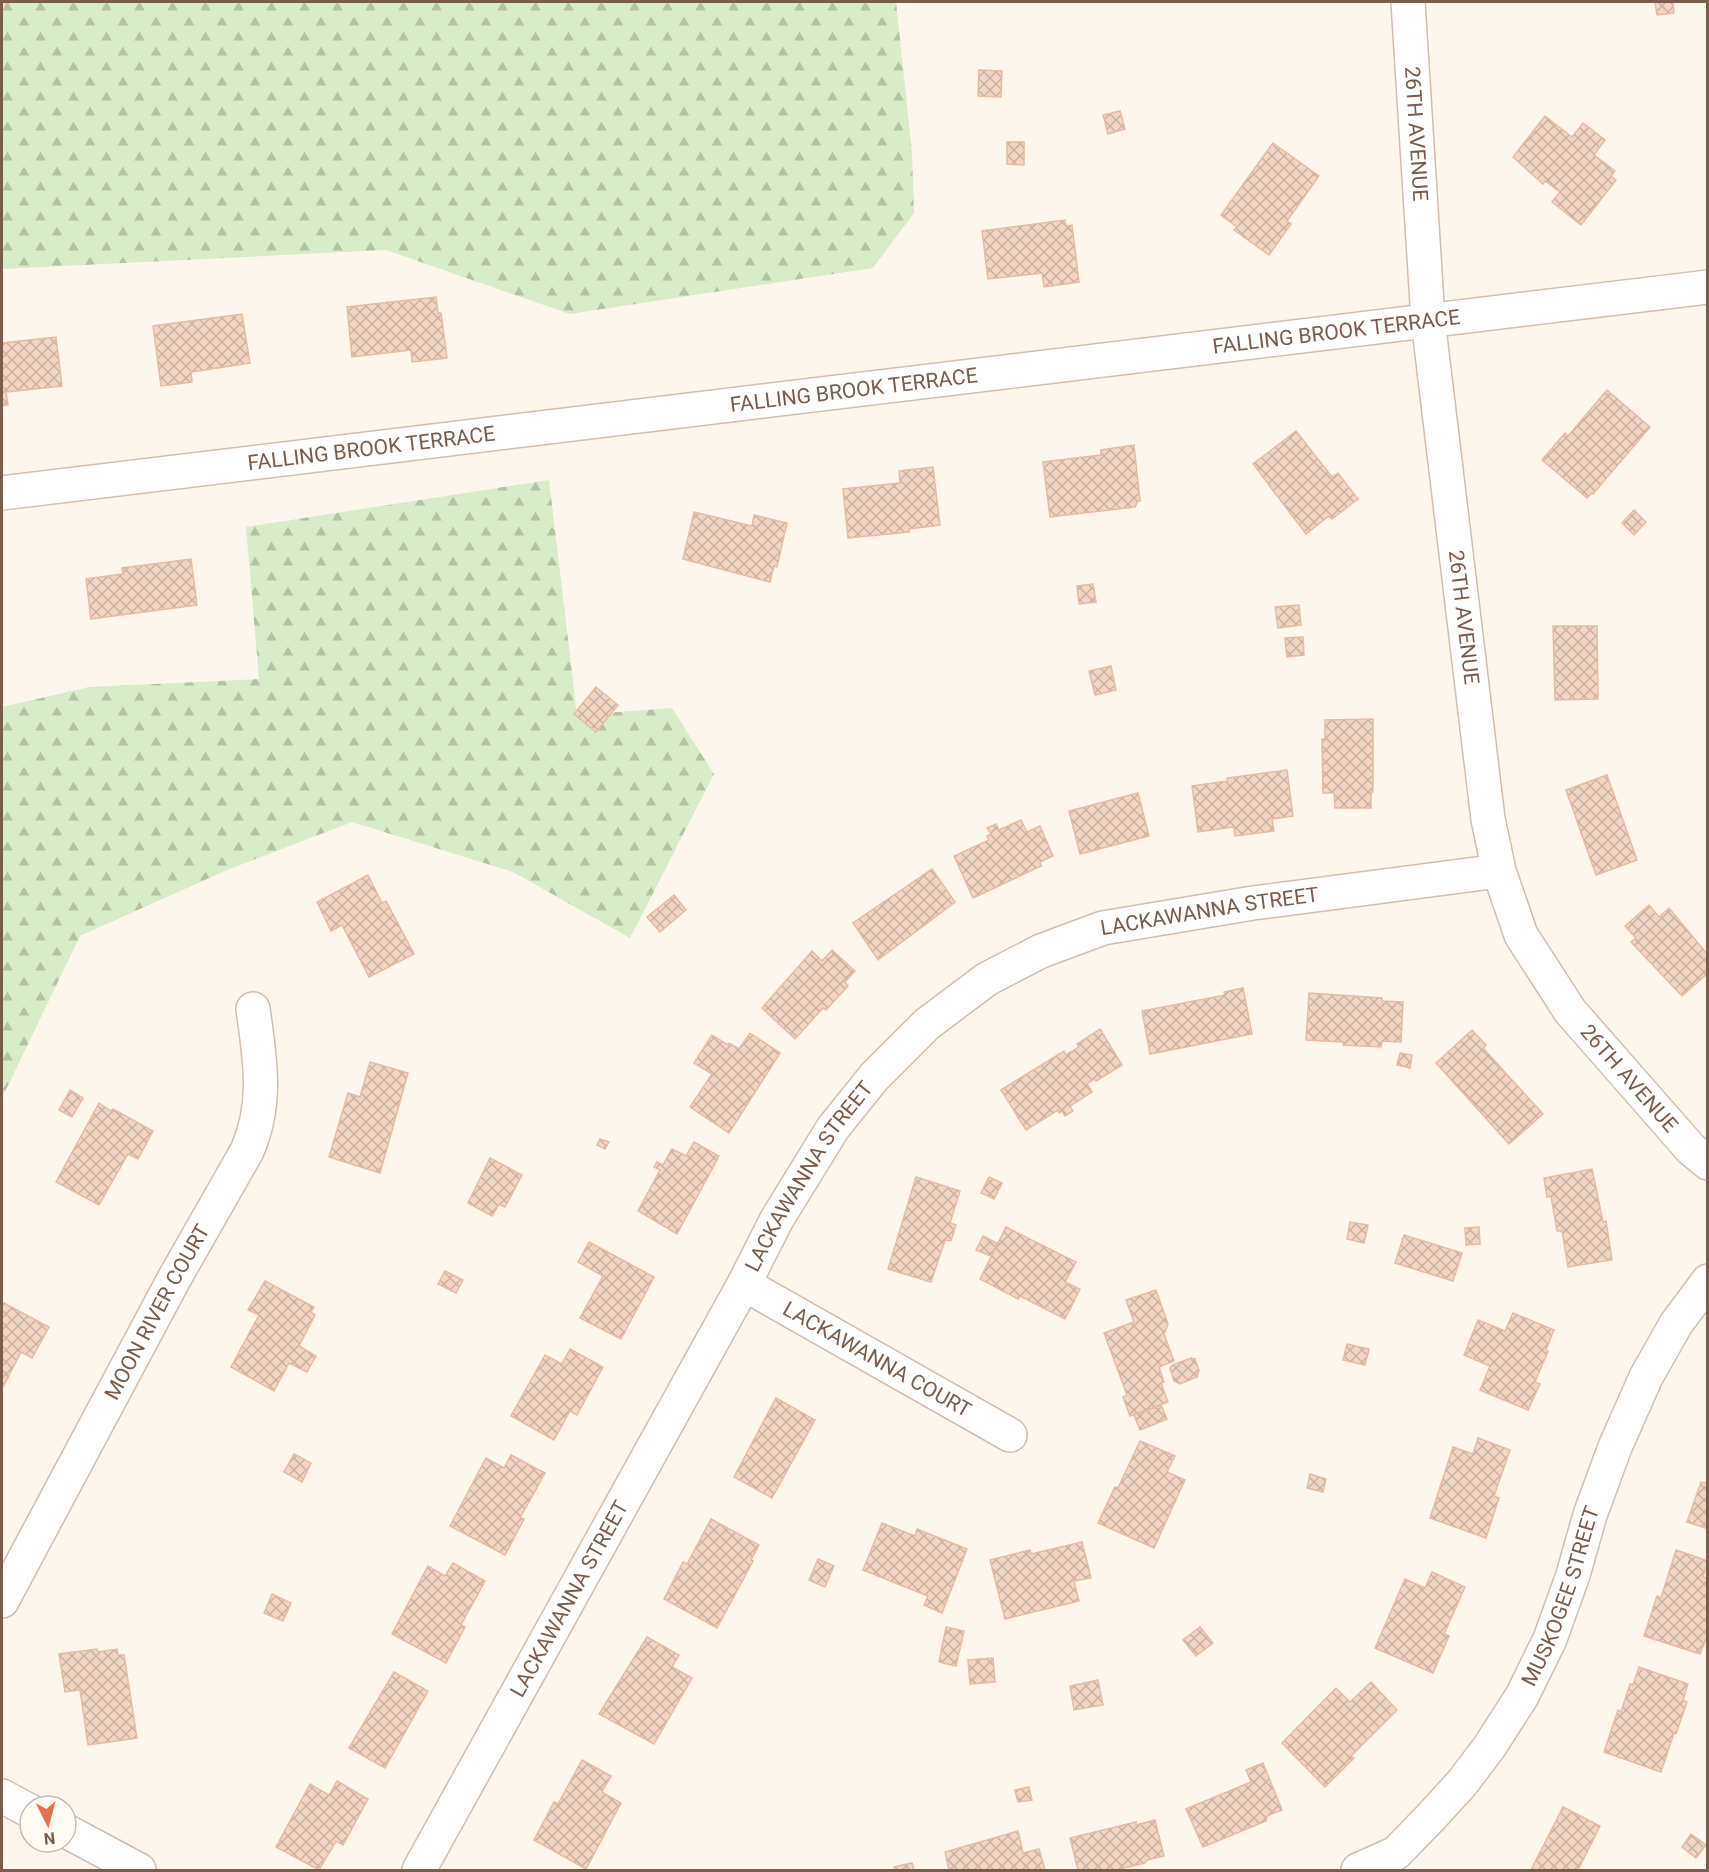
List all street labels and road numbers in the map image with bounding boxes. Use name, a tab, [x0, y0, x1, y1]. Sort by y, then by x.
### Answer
street label: 26TH AVENUE	[1400, 66, 1433, 202]
street label: FALLING BROOK TERRACE	[1211, 305, 1461, 359]
street label: FALLING BROOK TERRACE	[729, 363, 979, 417]
street label: FALLING BROOK TERRACE	[246, 422, 496, 475]
street label: 26TH AVENUE	[1444, 549, 1484, 686]
street label: LACKAWANNA STREET	[1099, 883, 1320, 940]
street label: 26TH AVENUE	[1575, 1020, 1683, 1137]
street label: LACKAWANNA STREET	[740, 1076, 878, 1275]
street label: MOON RIVER COURT	[100, 1220, 215, 1404]
street label: LACKAWANNA COURT	[779, 1297, 976, 1423]
street label: LACKAWANNA STREET	[505, 1496, 634, 1701]
street label: MUSKOGEE STREET	[1517, 1503, 1604, 1690]

